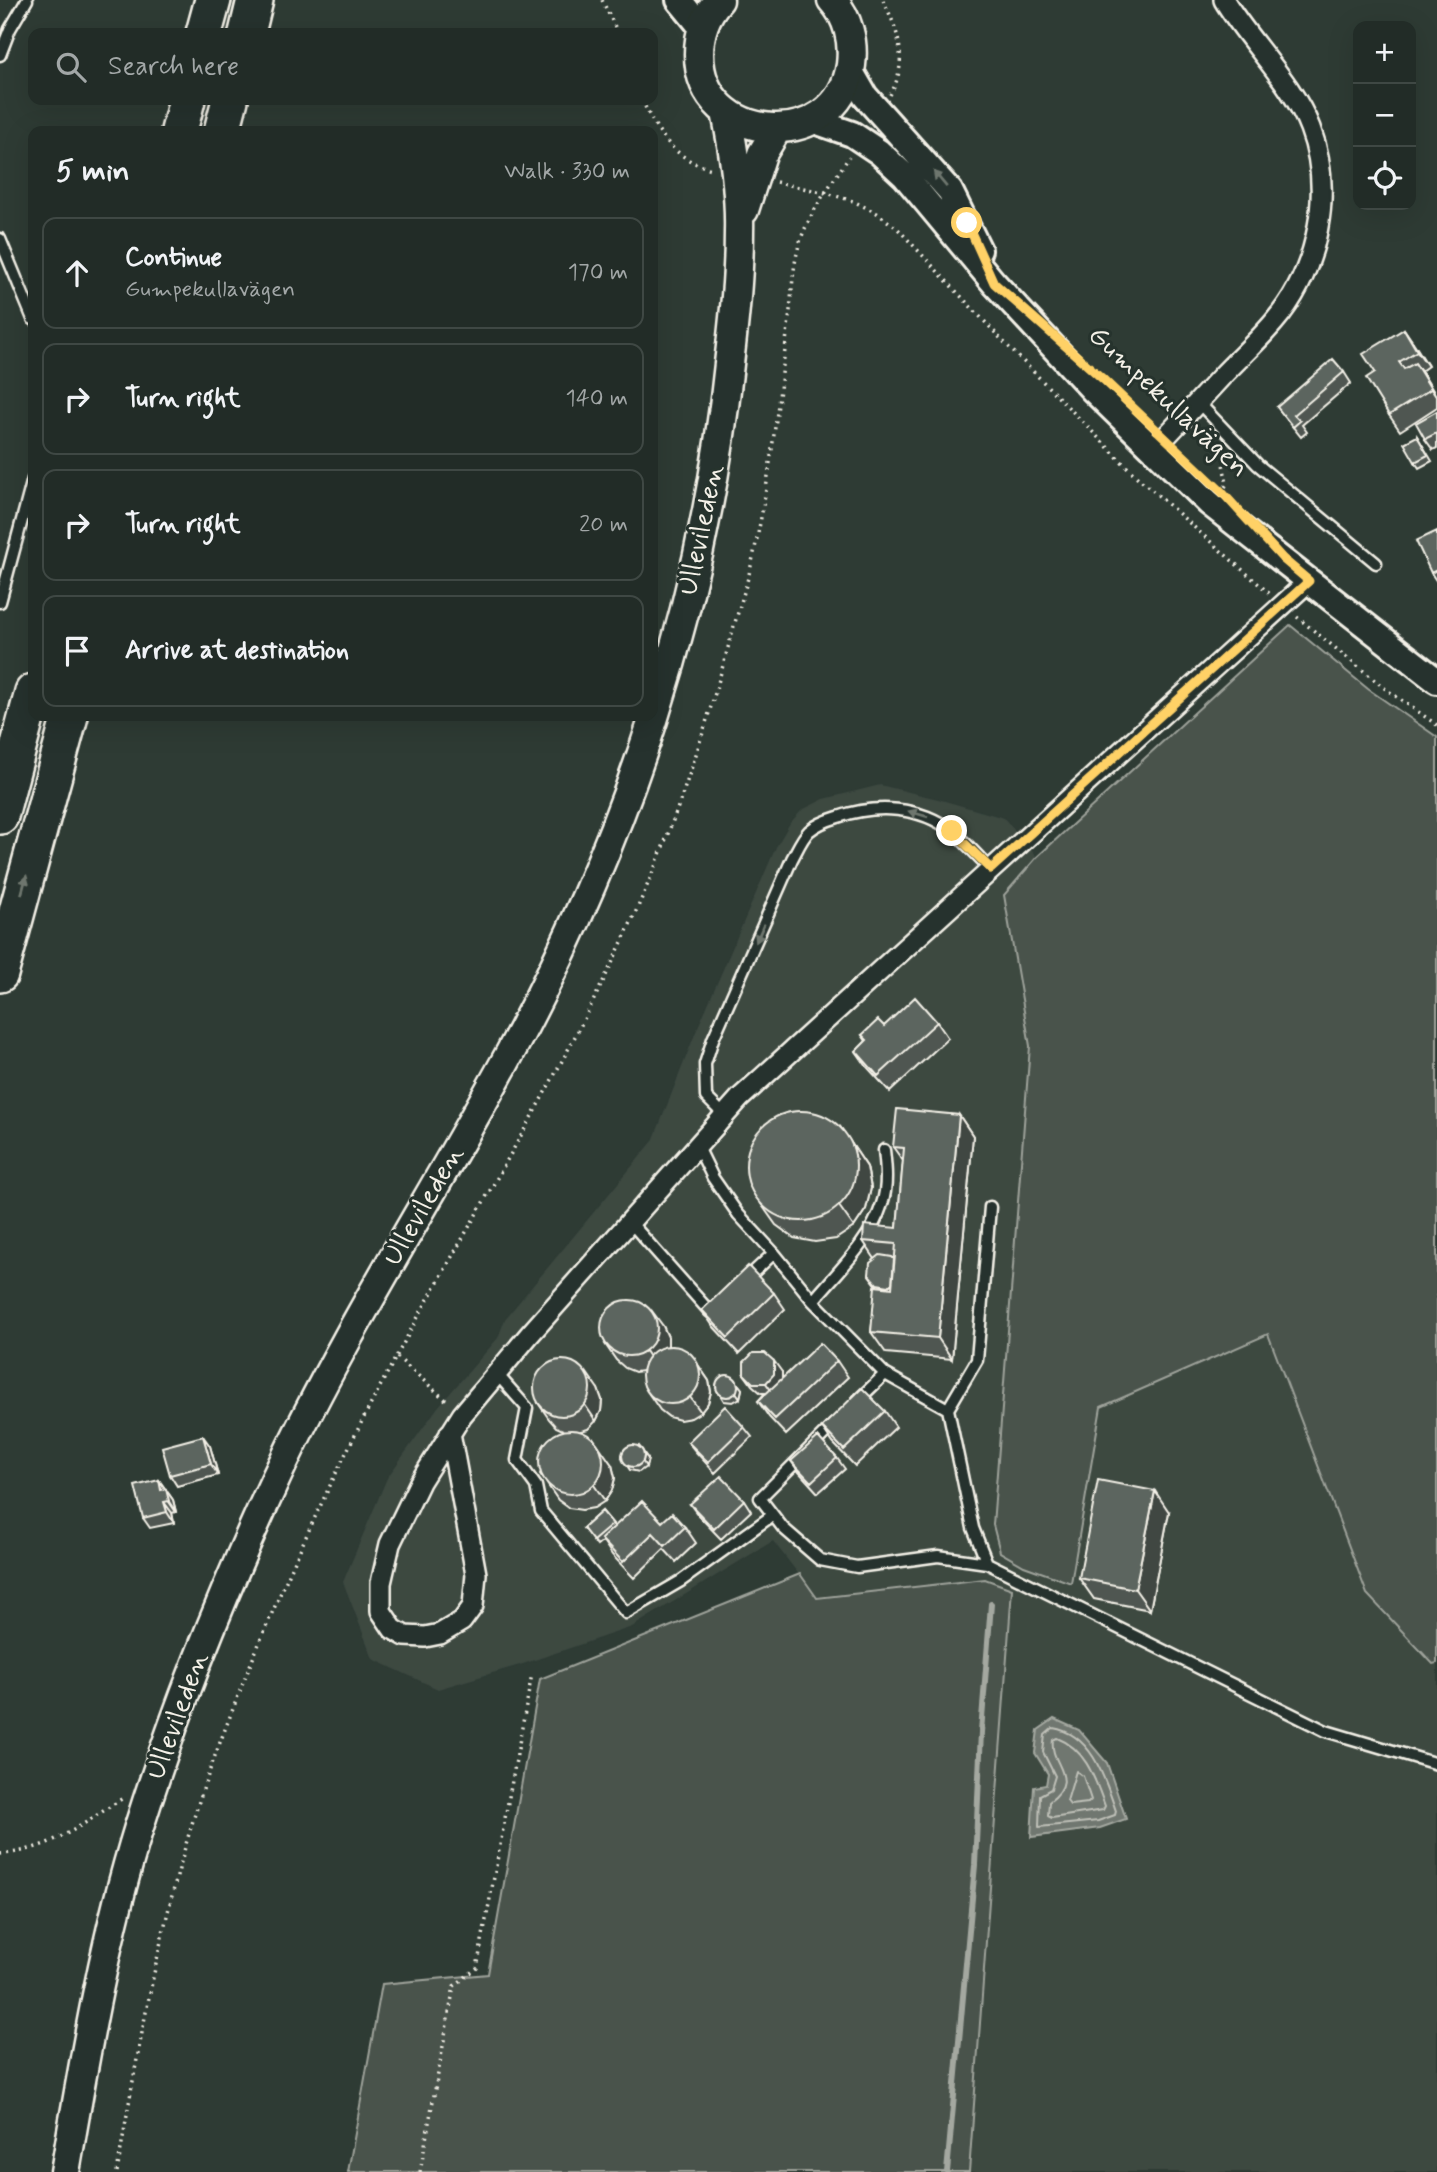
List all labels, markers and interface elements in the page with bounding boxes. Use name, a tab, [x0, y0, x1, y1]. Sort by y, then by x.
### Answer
map controls	[1353, 21, 1416, 210]
button: +	[1353, 21, 1416, 84]
search box	[28, 28, 658, 105]
icon: search	[52, 48, 90, 86]
text: Search here	[108, 50, 239, 84]
button: −	[1353, 84, 1416, 147]
button: locate	[1353, 147, 1416, 210]
text: 5 min	[56, 152, 130, 191]
text: Walk · 330 m	[504, 157, 630, 187]
one-way arrow	[932, 171, 947, 189]
route start	[951, 207, 982, 238]
text: Continue	[125, 241, 222, 275]
icon: ahead	[58, 254, 96, 292]
text: 170 m	[568, 258, 628, 288]
text: Gumpekullavägen	[125, 275, 295, 305]
street label: Gumpekullavägen	[1080, 318, 1256, 486]
icon: right	[58, 380, 96, 418]
text: Turn right	[125, 382, 241, 416]
text: 140 m	[565, 384, 628, 414]
street label: Ullevileden	[670, 461, 734, 599]
icon: right	[58, 506, 96, 544]
text: Turn right	[125, 508, 241, 542]
text: 20 m	[579, 510, 628, 540]
icon: arrive	[58, 632, 96, 670]
text: Arrive at destination	[125, 634, 349, 668]
one-way arrow	[907, 809, 928, 819]
route end	[936, 815, 967, 846]
one-way arrow	[19, 873, 30, 895]
one-way arrow	[754, 923, 766, 943]
street label: Ullevileden	[375, 1139, 473, 1273]
street label: Ullevileden	[138, 1647, 218, 1785]

